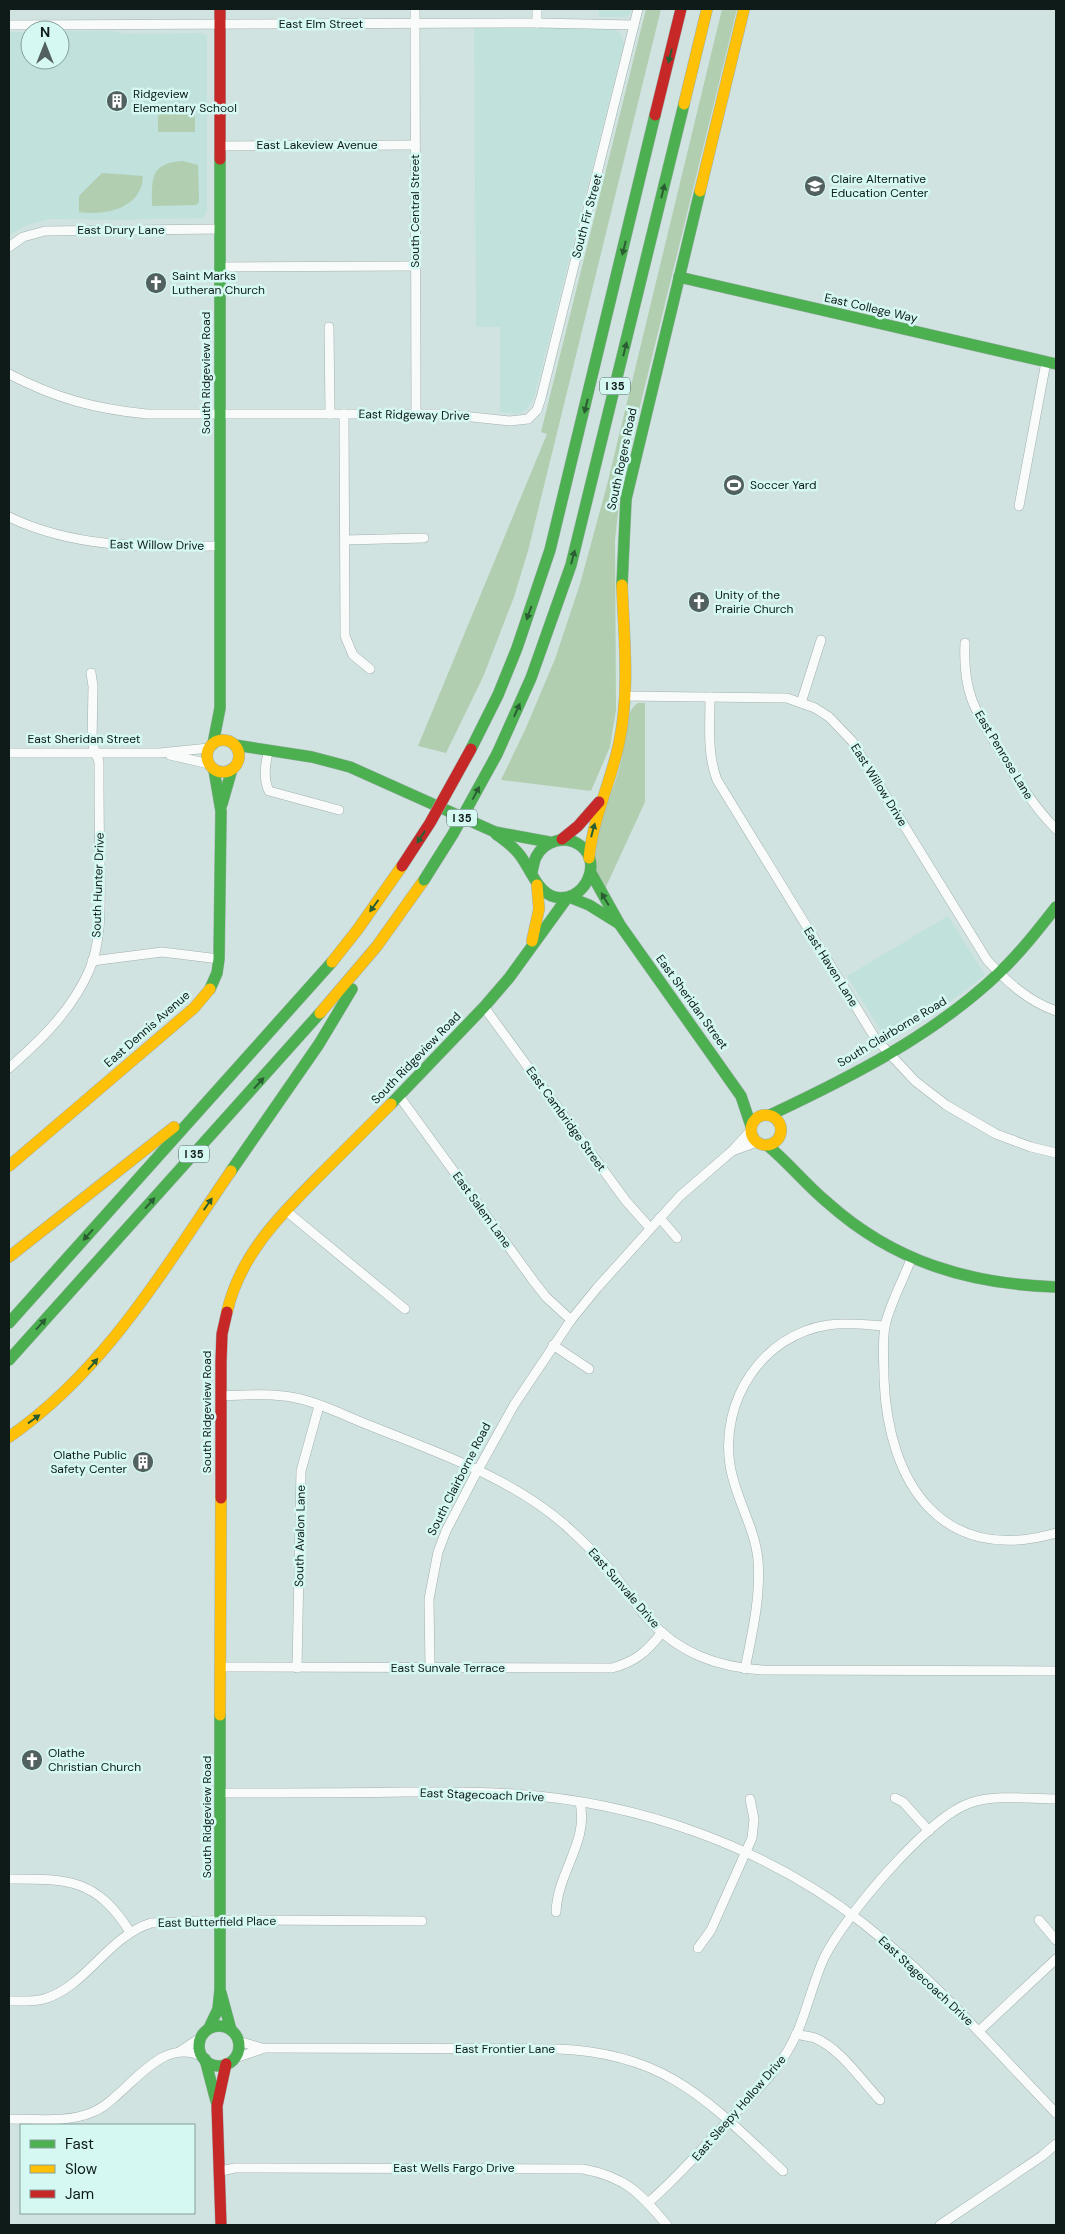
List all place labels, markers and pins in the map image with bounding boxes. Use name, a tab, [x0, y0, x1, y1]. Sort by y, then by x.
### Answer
place label: Ridgeview Elementary School	[133, 86, 237, 116]
building icon: Ridgeview Elementary School	[105, 89, 129, 113]
place label: Claire Alternative Education Center	[831, 171, 929, 201]
school or university icon: Claire Alternative Education Center	[803, 174, 827, 198]
place label: Saint Marks Lutheran Church	[172, 268, 265, 298]
church icon: Saint Marks Lutheran Church	[144, 271, 168, 295]
sports icon: Soccer Yard	[722, 473, 746, 497]
place label: Soccer Yard	[750, 477, 817, 493]
place label: Unity of the Prairie Church	[715, 587, 794, 617]
church icon: Unity of the Prairie Church	[687, 590, 711, 614]
place label: Olathe Public Safety Center	[50, 1447, 128, 1477]
building icon: Olathe Public Safety Center	[131, 1450, 155, 1474]
place label: Olathe Christian Church	[48, 1745, 141, 1775]
church icon: Olathe Christian Church	[20, 1748, 44, 1772]

